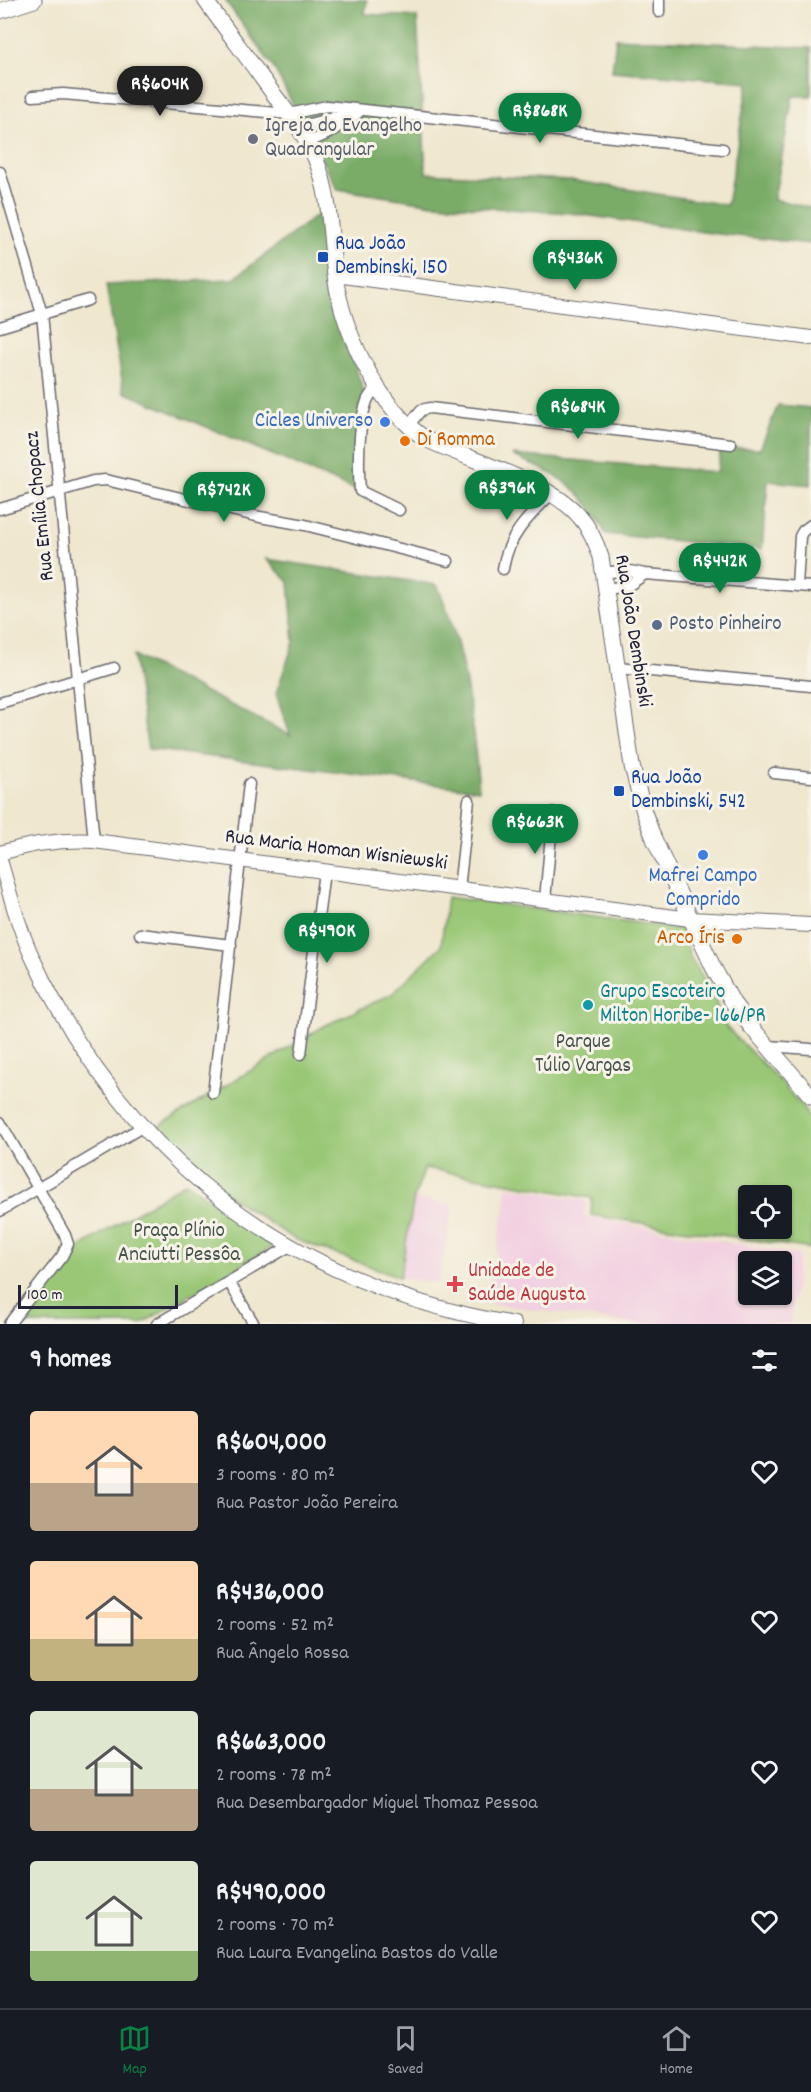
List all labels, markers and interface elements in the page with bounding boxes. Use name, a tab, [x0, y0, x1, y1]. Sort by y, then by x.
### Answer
pin: R$604K	[111, 66, 209, 117]
text: R$604K	[131, 71, 189, 99]
pin: R$868K	[491, 93, 589, 144]
text: R$868K	[513, 98, 567, 126]
place label: Igreja do Evangelho Quadrangular	[265, 112, 422, 166]
marker: Igreja do Evangelho Quadrangular	[246, 132, 260, 146]
place label: Rua João Dembinski, 150	[335, 230, 448, 284]
pin: R$436K	[526, 240, 624, 291]
text: R$436K	[547, 245, 603, 273]
marker: Rua João Dembinski, 150	[316, 250, 330, 264]
pin: R$684K	[529, 389, 627, 440]
text: R$684K	[550, 394, 606, 422]
place label: Cicles Universo	[255, 407, 373, 437]
marker: Cicles Universo	[378, 415, 392, 429]
place label: Di Romma	[417, 426, 496, 456]
street label: Rua Emília Chopacz	[18, 430, 64, 582]
marker: Di Romma	[398, 434, 412, 448]
pin: R$396K	[458, 470, 556, 521]
pin: R$742K	[175, 472, 273, 523]
text: R$396K	[479, 475, 535, 503]
text: R$742K	[197, 477, 251, 505]
pin: R$442K	[671, 543, 769, 594]
text: R$442K	[693, 548, 747, 576]
street label: Rua João Dembinski	[605, 553, 659, 710]
place label: Posto Pinheiro	[669, 610, 782, 640]
marker: Posto Pinheiro	[650, 618, 664, 632]
place label: Rua João Dembinski, 542	[631, 764, 746, 818]
marker: Rua João Dembinski, 542	[612, 784, 626, 798]
pin: R$663K	[486, 804, 584, 855]
text: R$663K	[506, 809, 564, 837]
street label: Rua Maria Homan Wisniewski	[223, 822, 449, 880]
marker: Mafrei Campo Comprido	[696, 848, 710, 862]
place label: Mafrei Campo Comprido	[649, 862, 757, 916]
pin: R$490K	[278, 913, 376, 964]
text: R$490K	[298, 918, 356, 946]
place label: Arco Íris	[657, 924, 725, 954]
marker: Arco Íris	[730, 932, 744, 946]
place label: Grupo Escoteiro Milton Horibe- 166/PR	[600, 978, 766, 1032]
marker: Grupo Escoteiro Milton Horibe- 166/PR	[581, 998, 595, 1012]
park label: Parque Túlio Vargas	[535, 1028, 631, 1082]
map controls	[738, 1185, 792, 1305]
button: locate	[738, 1185, 792, 1239]
park label: Praça Plínio Anciutti Pessôa	[118, 1217, 241, 1271]
button: layers	[738, 1251, 792, 1305]
place label: Unidade de Saúde Augusta	[468, 1257, 586, 1311]
marker: Unidade de Saúde Augusta	[446, 1275, 464, 1293]
scale bar	[18, 1282, 178, 1310]
text: 100 m	[27, 1284, 63, 1307]
text: 9 homes	[30, 1342, 112, 1379]
icon: filters	[748, 1344, 781, 1377]
text: R$604,000	[216, 1425, 327, 1462]
icon: home	[78, 1435, 150, 1507]
icon: heart	[748, 1455, 781, 1488]
text: 3 rooms · 80 m²	[216, 1462, 335, 1490]
text: Rua Pastor João Pereira	[216, 1490, 398, 1518]
text: R$436,000	[216, 1575, 324, 1612]
icon: home	[78, 1585, 150, 1657]
icon: heart	[748, 1605, 781, 1638]
text: 2 rooms · 52 m²	[216, 1612, 334, 1640]
text: Rua Ângelo Rossa	[216, 1640, 349, 1668]
text: R$663,000	[216, 1725, 326, 1762]
icon: home	[78, 1735, 150, 1807]
icon: heart	[748, 1755, 781, 1788]
text: 2 rooms · 78 m²	[216, 1762, 332, 1790]
text: Rua Desembargador Miguel Thomaz Pessoa	[216, 1790, 538, 1818]
text: R$490,000	[216, 1875, 326, 1912]
icon: home	[78, 1885, 150, 1957]
icon: heart	[748, 1905, 781, 1938]
text: 2 rooms · 70 m²	[216, 1912, 335, 1940]
text: Rua Laura Evangelina Bastos do Valle	[216, 1940, 498, 1968]
tab: Map	[118, 2022, 151, 2081]
tab: Saved	[387, 2022, 423, 2081]
tab: Home	[659, 2022, 693, 2081]

